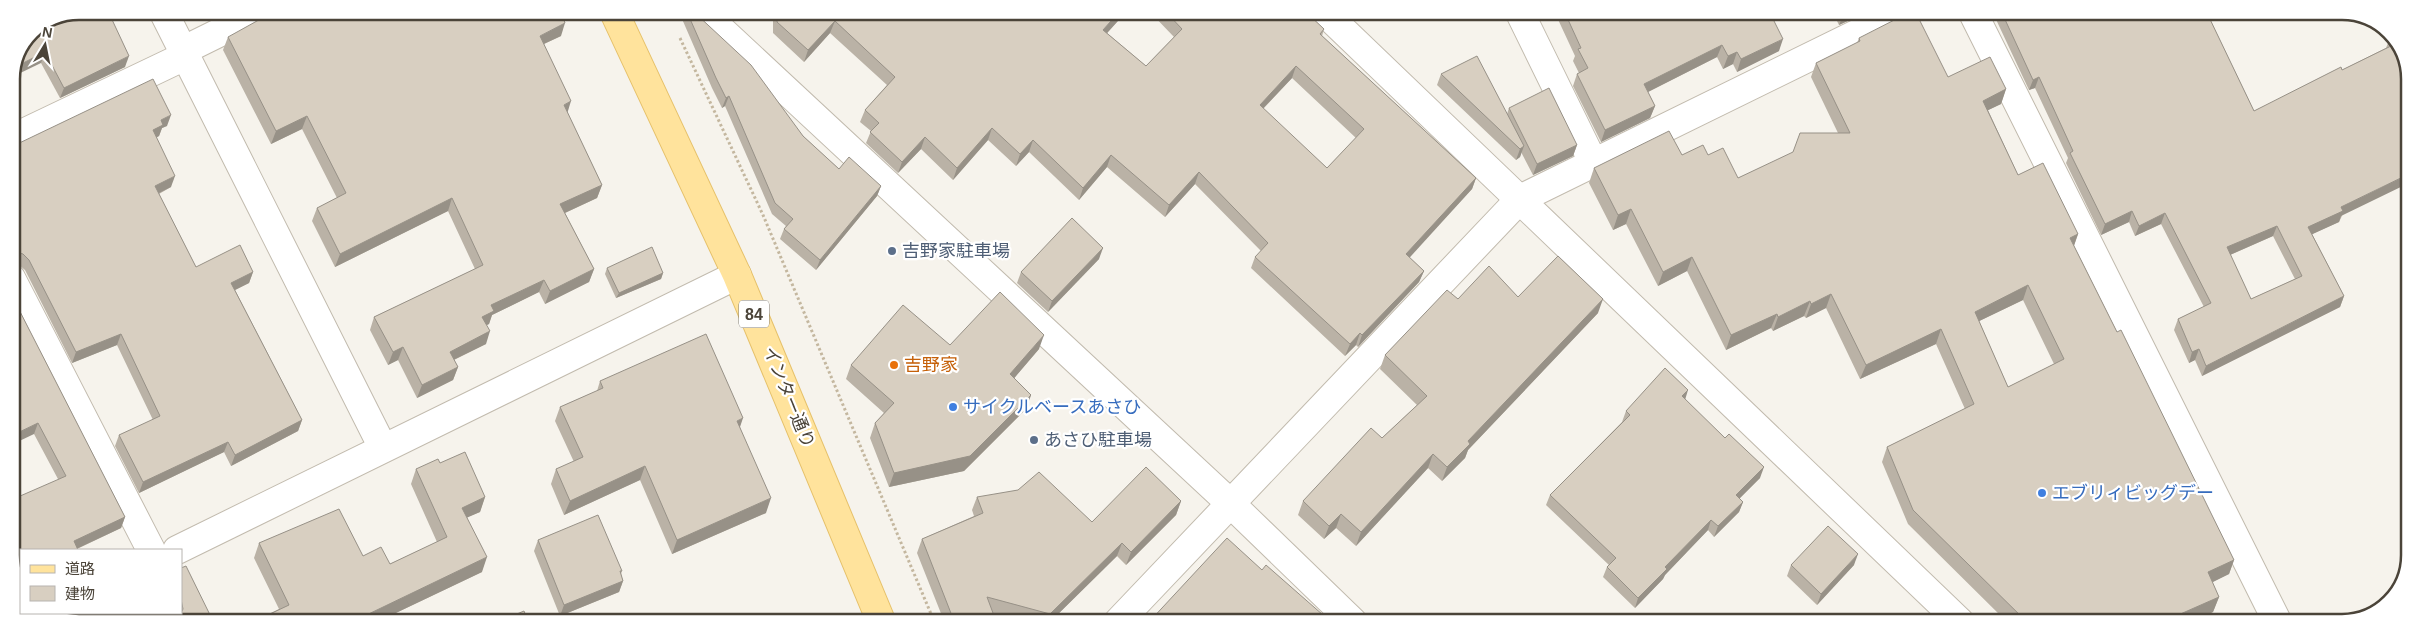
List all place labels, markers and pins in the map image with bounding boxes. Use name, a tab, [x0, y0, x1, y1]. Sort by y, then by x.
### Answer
place label: 吉野家駐車場	[902, 241, 1010, 261]
marker: 吉野家駐車場	[886, 245, 898, 257]
place label: 吉野家	[904, 355, 958, 375]
marker: 吉野家	[888, 359, 900, 371]
place label: サイクルベースあさひ	[963, 397, 1141, 417]
marker: サイクルベースあさひ	[947, 401, 959, 413]
place label: あさひ駐車場	[1044, 430, 1152, 450]
marker: あさひ駐車場	[1028, 434, 1040, 446]
place label: エブリィビッグデー	[2052, 483, 2214, 503]
marker: エブリィビッグデー	[2036, 487, 2048, 499]

